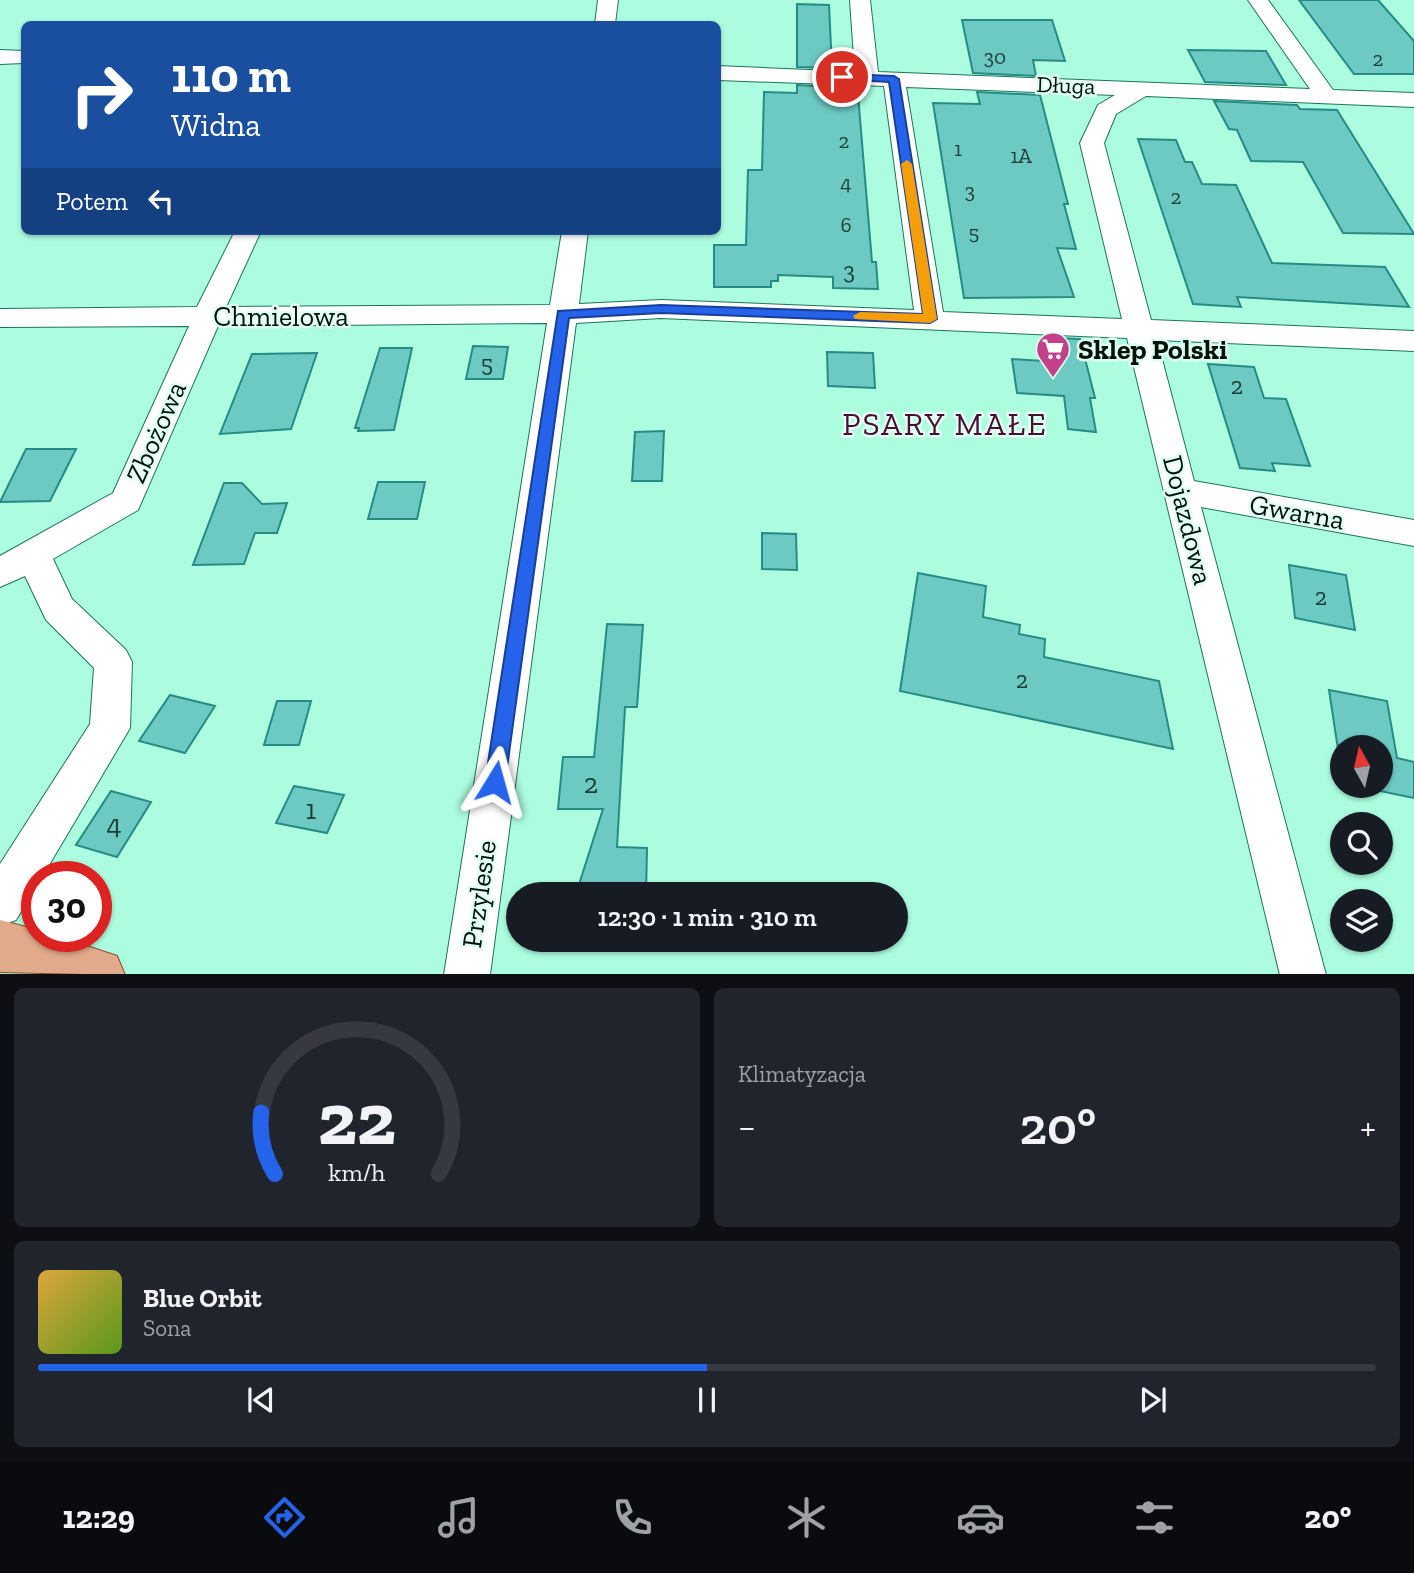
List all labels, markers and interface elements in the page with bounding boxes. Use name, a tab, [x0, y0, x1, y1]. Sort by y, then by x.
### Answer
house number: 30	[984, 44, 1006, 69]
text: 110 m	[171, 46, 291, 105]
house number: 2	[1373, 46, 1383, 71]
pin	[812, 47, 872, 107]
icon: right	[56, 49, 147, 140]
icon: arrive	[823, 58, 861, 96]
street label: Długa	[1036, 70, 1096, 100]
text: Widna	[171, 106, 261, 144]
house number: 2	[839, 128, 849, 153]
house number: 1	[954, 136, 962, 161]
house number: 1A	[1010, 143, 1032, 168]
house number: 4	[840, 170, 852, 195]
house number: 3	[965, 178, 975, 203]
icon: left	[142, 182, 180, 220]
house number: 2	[1171, 184, 1181, 209]
text: Potem	[56, 185, 128, 217]
house number: 6	[840, 212, 852, 237]
house number: 5	[969, 220, 979, 245]
house number: 3	[843, 256, 855, 285]
street label: Chmielowa	[213, 300, 349, 333]
supermarket icon: Sklep Polski	[1034, 330, 1072, 379]
place label: Sklep Polski	[1078, 333, 1227, 366]
house number: 5	[481, 349, 493, 378]
house number: 2	[1231, 371, 1243, 400]
street label: Zbożowa	[119, 376, 193, 488]
district label: PSARY MAŁE	[842, 405, 1048, 443]
street label: Dojazdowa	[1156, 452, 1220, 589]
street label: Gwarna	[1247, 487, 1347, 537]
house number: 2	[1315, 582, 1327, 611]
house number: 2	[1016, 665, 1028, 694]
north arrow	[1330, 735, 1393, 798]
map controls	[1330, 735, 1393, 952]
position arrow	[458, 745, 532, 819]
house number: 2	[584, 767, 598, 800]
house number: 1	[306, 793, 317, 826]
house number: 4	[106, 808, 122, 841]
button: search	[1330, 812, 1393, 875]
street label: Przylesie	[455, 838, 503, 950]
speed limit sign: 30	[21, 861, 112, 952]
button: layers	[1330, 889, 1393, 952]
text: 12:30 · 1 min · 310 m	[597, 901, 817, 933]
text: Klimatyzacja	[738, 1060, 866, 1088]
text: 22	[318, 1075, 396, 1163]
text: 20°	[1019, 1095, 1096, 1157]
text: −	[738, 1104, 756, 1150]
text: +	[1360, 1104, 1376, 1150]
text: km/h	[328, 1156, 386, 1186]
text: Blue Orbit	[143, 1282, 262, 1314]
text: Sona	[143, 1314, 191, 1342]
icon: previous	[242, 1381, 280, 1419]
icon: pause	[688, 1381, 726, 1419]
icon: next	[1134, 1381, 1172, 1419]
icon: directions	[260, 1493, 309, 1542]
icon: music	[434, 1493, 483, 1542]
icon: phone	[608, 1493, 657, 1542]
icon: climate	[782, 1493, 831, 1542]
icon: car	[956, 1493, 1005, 1542]
icon: filters	[1130, 1493, 1179, 1542]
text: 12:29	[63, 1498, 135, 1536]
text: 20°	[1304, 1498, 1351, 1536]

